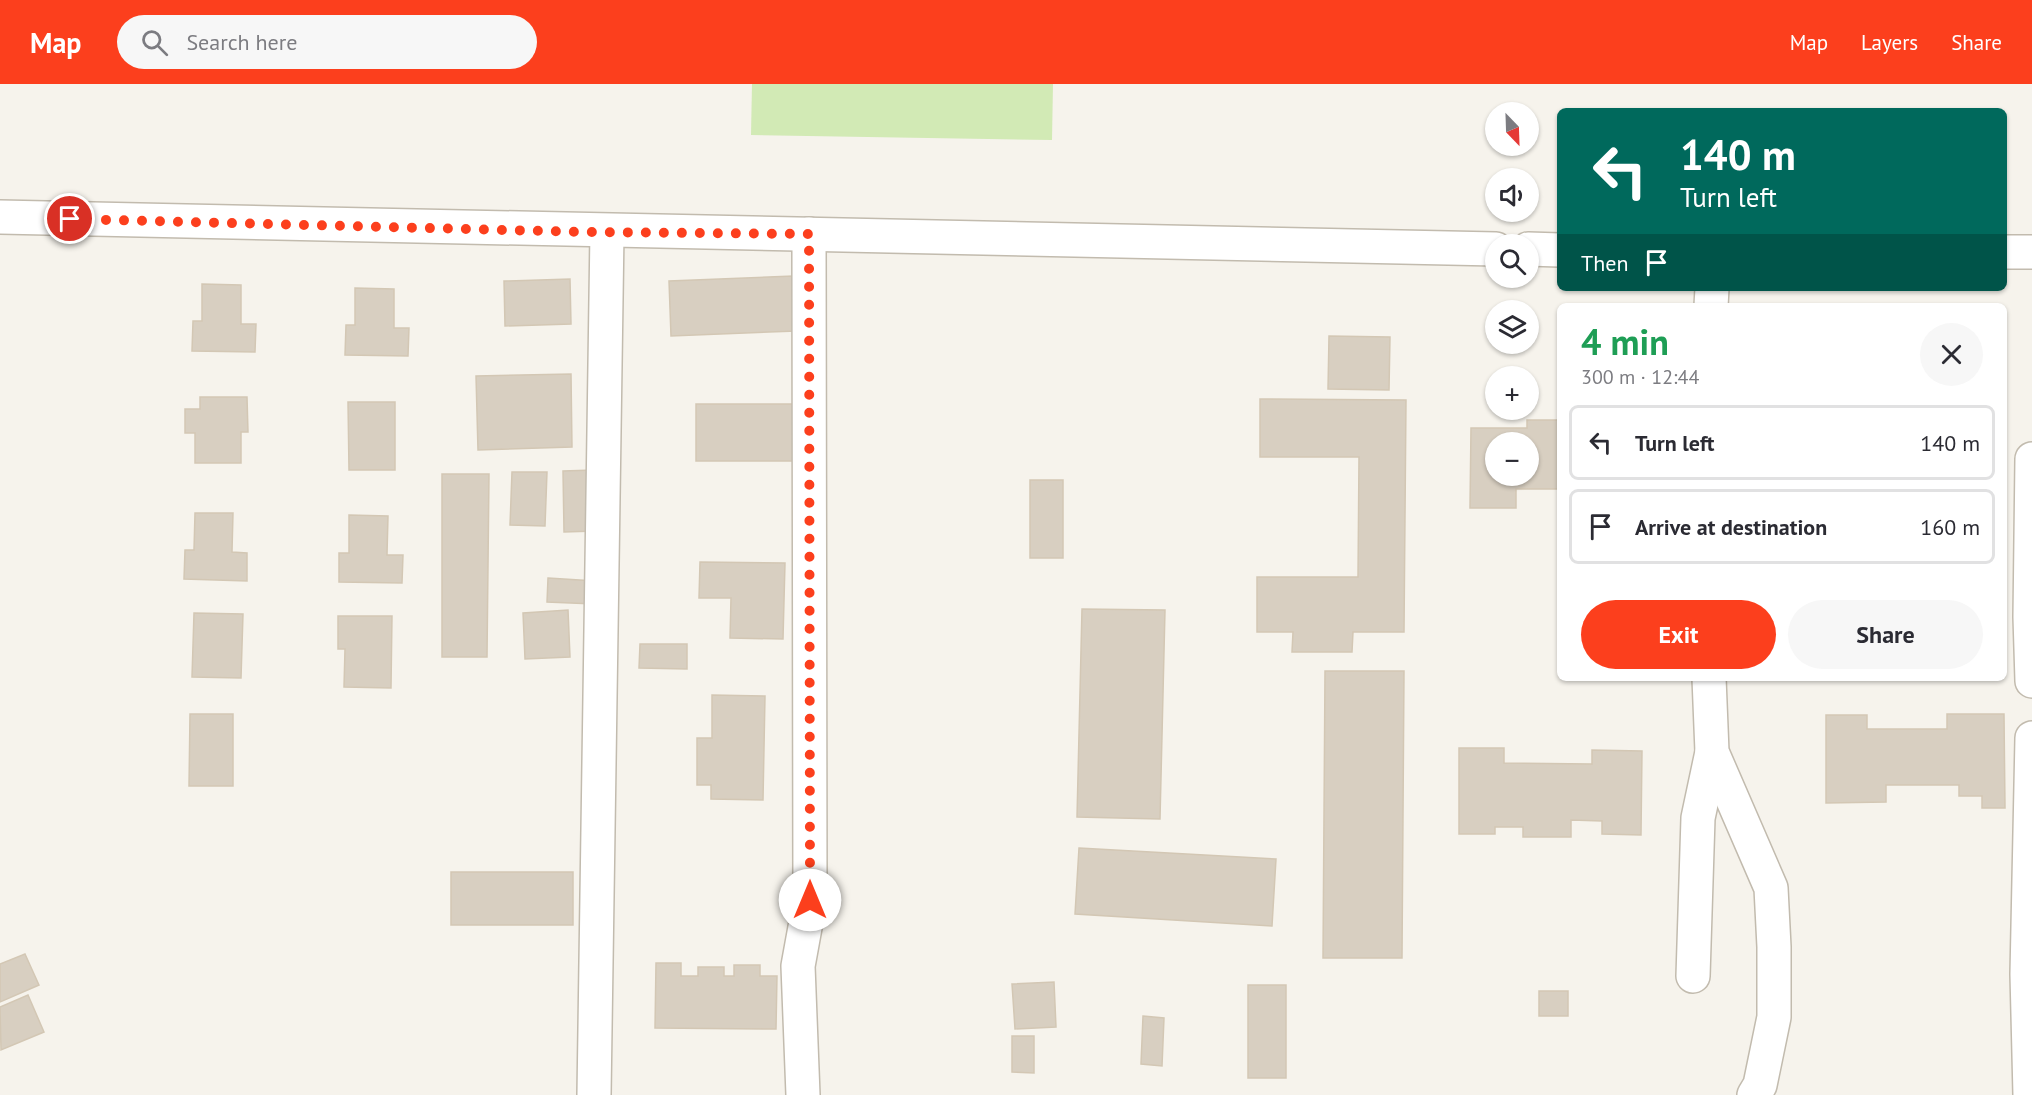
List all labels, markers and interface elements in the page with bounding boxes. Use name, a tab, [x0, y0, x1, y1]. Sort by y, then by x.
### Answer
search box	[117, 15, 537, 69]
text: Map	[30, 24, 81, 61]
icon: search	[138, 26, 171, 59]
text: Search here	[186, 28, 297, 56]
text: Map	[1790, 29, 1828, 56]
text: Layers	[1861, 29, 1918, 56]
text: Share	[1951, 29, 2002, 56]
north arrow	[1485, 102, 1539, 156]
map controls	[1485, 102, 1539, 486]
text: 140 m	[1680, 127, 1796, 182]
icon: left	[1581, 132, 1659, 210]
button: sound	[1485, 168, 1539, 222]
text: Turn left	[1680, 180, 1777, 214]
pin	[44, 193, 95, 244]
icon: arrive	[53, 202, 86, 235]
button: search	[1485, 234, 1539, 288]
icon: arrive	[1640, 246, 1673, 279]
text: Then	[1581, 249, 1628, 277]
button: layers	[1485, 300, 1539, 354]
text: 4 min	[1581, 318, 1669, 365]
button: close	[1920, 323, 1983, 386]
text: 300 m · 12:44	[1581, 364, 1699, 390]
button: +	[1485, 366, 1539, 420]
icon: left	[1584, 426, 1617, 459]
text: Turn left	[1635, 429, 1715, 457]
text: 140 m	[1920, 429, 1980, 457]
button: −	[1485, 432, 1539, 486]
icon: arrive	[1584, 510, 1617, 543]
text: Arrive at destination	[1635, 513, 1827, 541]
text: 160 m	[1920, 513, 1980, 541]
button: Exit	[1581, 600, 1776, 669]
button: Share	[1788, 600, 1983, 669]
position arrow	[778, 868, 842, 932]

